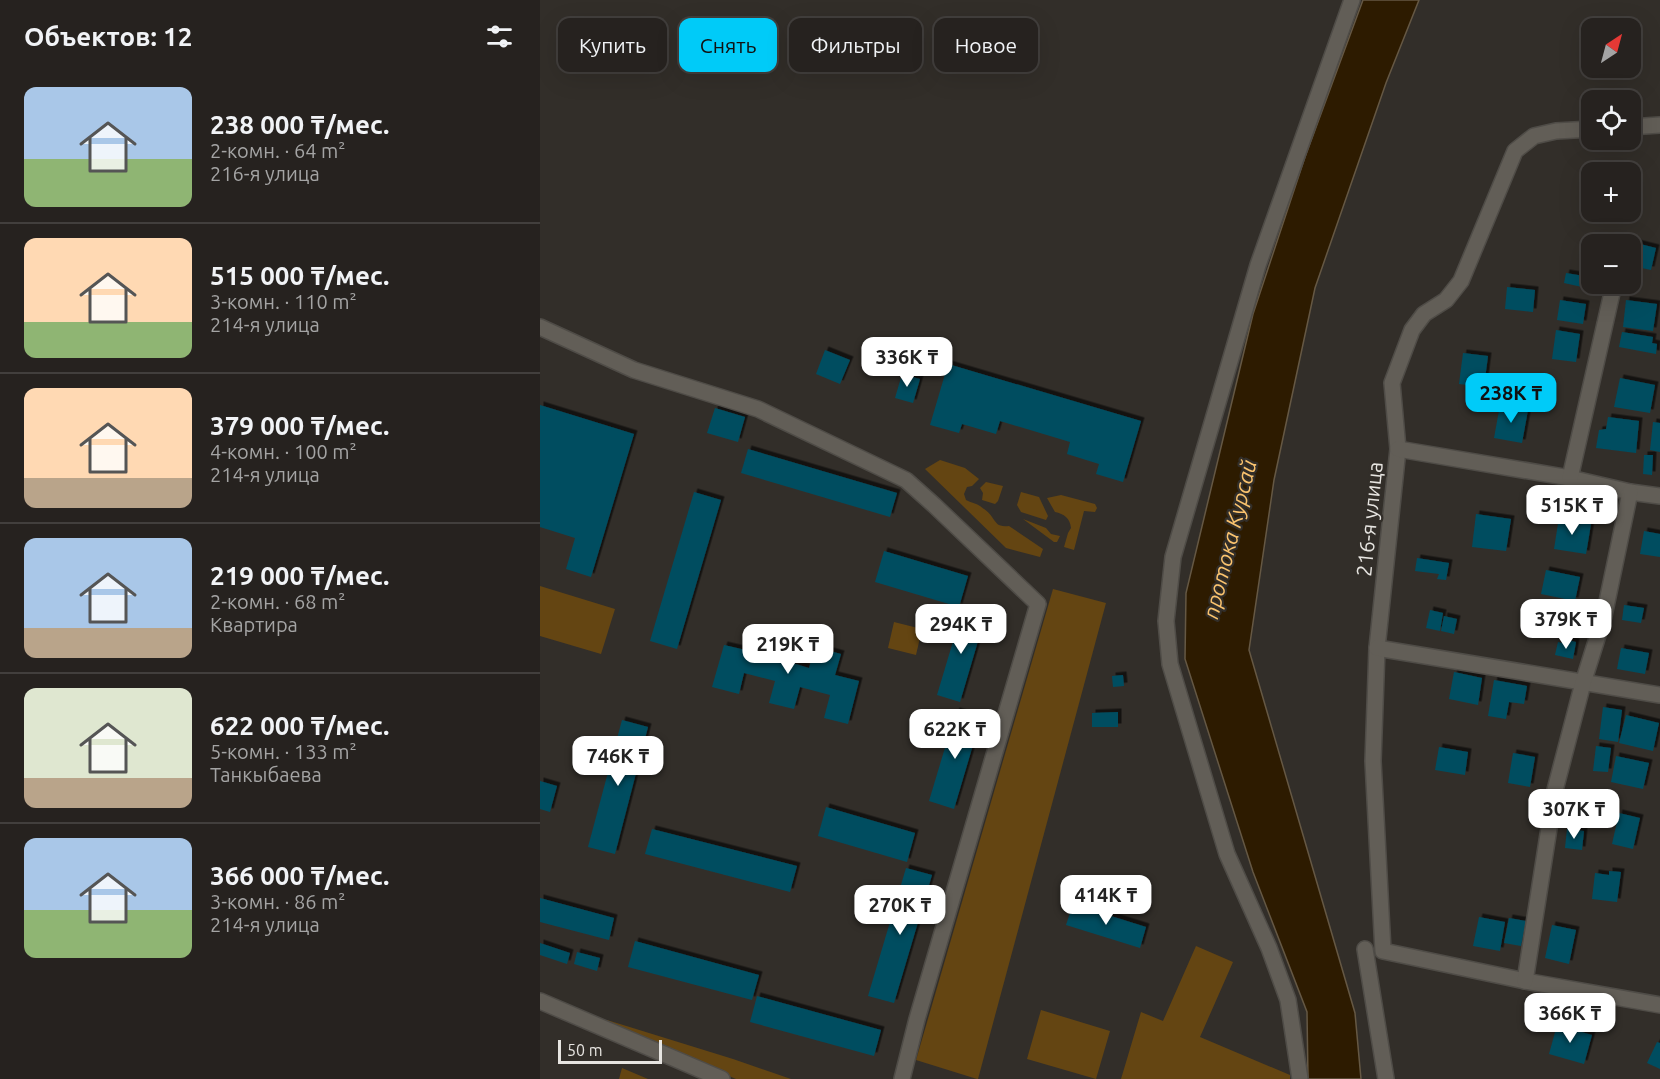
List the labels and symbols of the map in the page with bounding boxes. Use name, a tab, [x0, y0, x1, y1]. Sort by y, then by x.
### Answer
north arrow	[1581, 18, 1641, 78]
pin: 336K ₸	[858, 337, 956, 388]
pin: 238K ₸	[1462, 373, 1560, 424]
water label: протока Курсай	[1197, 457, 1261, 621]
street label: 216-я улица	[1351, 460, 1387, 578]
pin: 515K ₸	[1523, 485, 1621, 536]
pin: 379K ₸	[1517, 599, 1615, 650]
pin: 294K ₸	[912, 604, 1010, 655]
pin: 219K ₸	[739, 624, 837, 675]
pin: 622K ₸	[906, 709, 1004, 760]
pin: 746K ₸	[569, 736, 667, 787]
pin: 307K ₸	[1525, 789, 1623, 840]
pin: 414K ₸	[1057, 875, 1155, 926]
pin: 270K ₸	[851, 885, 949, 936]
pin: 366K ₸	[1521, 993, 1619, 1044]
scale bar	[558, 1037, 662, 1064]

